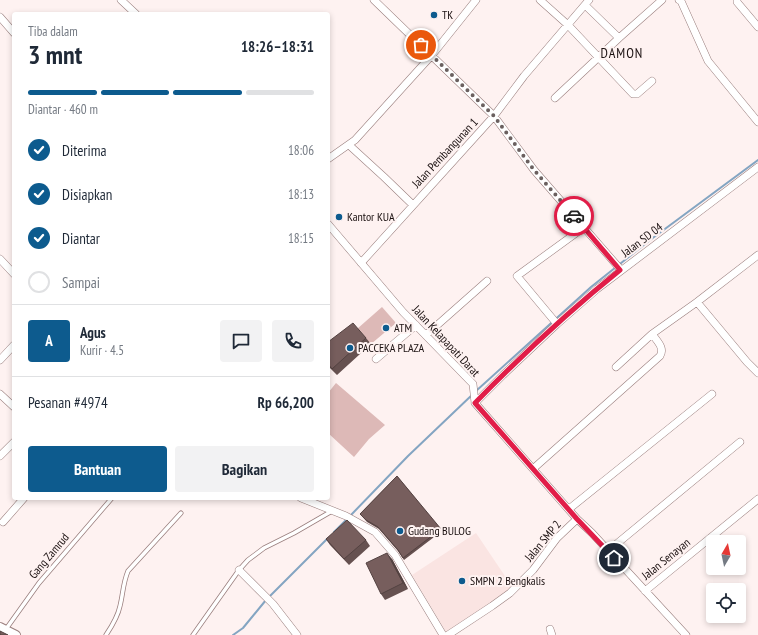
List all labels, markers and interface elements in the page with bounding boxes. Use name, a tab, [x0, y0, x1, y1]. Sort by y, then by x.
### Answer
place label: TK	[442, 7, 453, 22]
marker: TK	[429, 10, 439, 20]
text: Tiba dalam	[28, 23, 78, 40]
pin	[404, 28, 438, 62]
icon: bag	[410, 34, 432, 56]
text: 18:26–18:31	[241, 37, 314, 56]
text: 3 mnt	[28, 38, 82, 71]
district label: DAMON	[601, 44, 643, 62]
text: Diantar · 460 m	[28, 101, 98, 118]
street label: Jalan Pembangunan 1	[408, 115, 481, 191]
icon: check	[28, 139, 50, 161]
text: Diterima	[62, 141, 106, 160]
text: 18:06	[288, 142, 314, 159]
icon: check	[28, 183, 50, 205]
text: Disiapkan	[62, 185, 112, 204]
text: 18:13	[288, 186, 314, 203]
courier	[554, 196, 594, 236]
icon: car	[563, 205, 585, 227]
place label: Kantor KUA	[347, 209, 395, 224]
marker: Kantor KUA	[334, 212, 344, 222]
street label: Jalan SD 04	[617, 219, 666, 261]
icon: check	[28, 227, 50, 249]
text: Diantar	[62, 229, 100, 248]
text: 18:15	[288, 230, 314, 247]
text: Sampai	[62, 273, 100, 292]
street label: Jalan Kelapapati Darat	[409, 301, 484, 380]
button: chat	[220, 320, 262, 362]
button: phone	[272, 320, 314, 362]
place label: ATM	[394, 320, 412, 335]
text: Agus	[80, 323, 106, 342]
marker: ATM	[381, 323, 391, 333]
text: A	[45, 331, 53, 350]
place label: PACCEKA PLAZA	[358, 340, 425, 355]
text: Kurir · 4.5	[80, 342, 124, 359]
marker: PACCEKA PLAZA	[345, 343, 355, 353]
text: Pesanan #4974	[28, 393, 108, 412]
text: Rp 66,200	[258, 393, 314, 412]
button: Bantuan	[28, 446, 167, 492]
button: Bagikan	[175, 446, 314, 492]
street label: Jalan SMP 2	[521, 517, 564, 565]
place label: Gudang BULOG	[408, 523, 471, 538]
marker: Gudang BULOG	[395, 526, 405, 536]
street label: Gang Zamrud	[25, 530, 72, 582]
street label: Jalan Senayan	[638, 535, 693, 583]
north arrow	[706, 535, 746, 575]
map controls	[706, 535, 746, 623]
pin	[597, 541, 631, 575]
icon: home	[603, 547, 625, 569]
place label: SMPN 2 Bengkalis	[470, 573, 545, 588]
marker: SMPN 2 Bengkalis	[457, 576, 467, 586]
button: locate	[706, 583, 746, 623]

